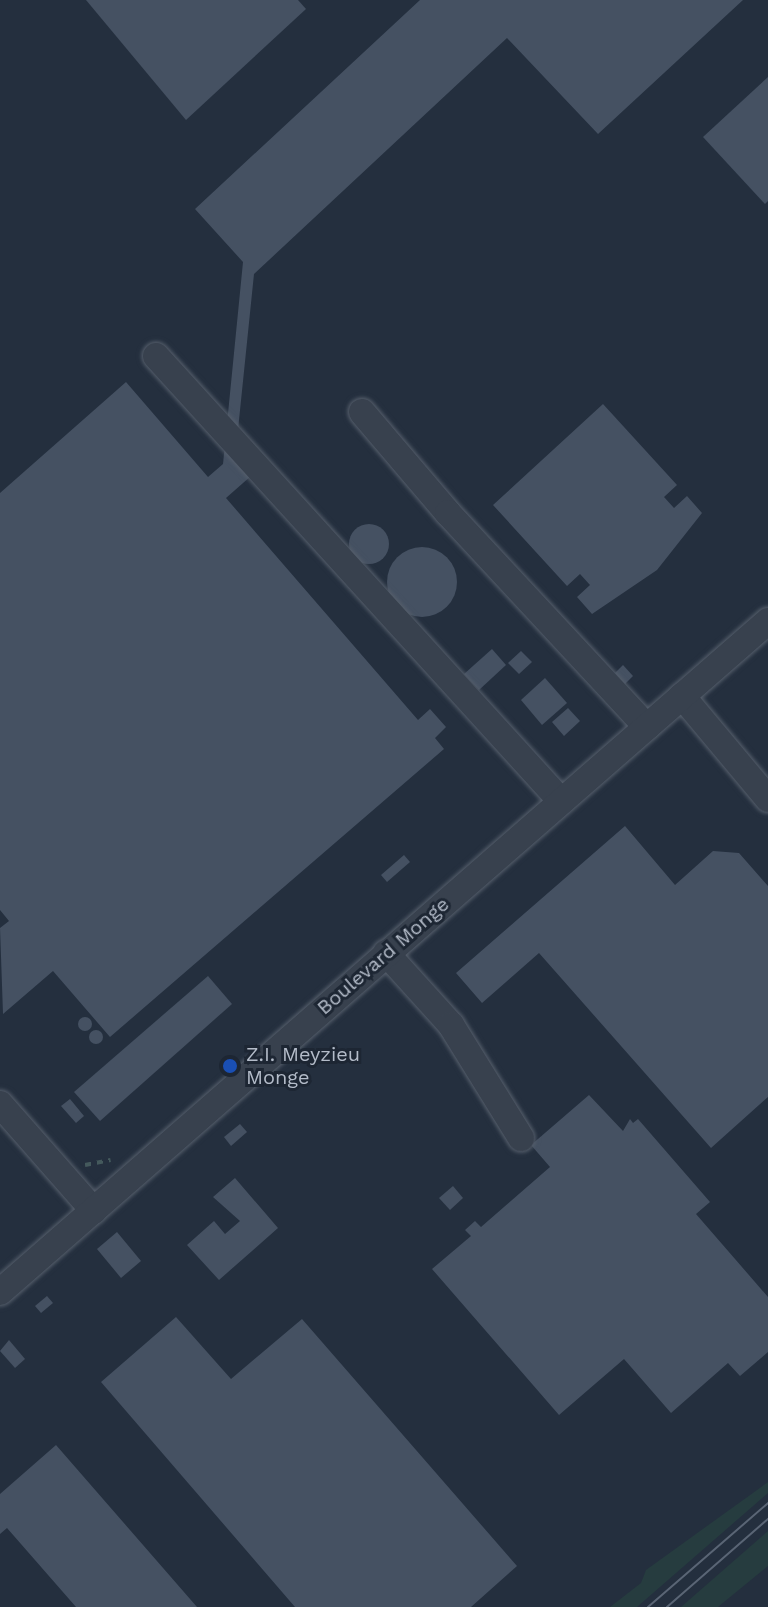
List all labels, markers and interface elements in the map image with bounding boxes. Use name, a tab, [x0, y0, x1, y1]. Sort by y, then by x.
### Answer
street label: Boulevard Monge	[312, 892, 454, 1020]
place label: Z.I. Meyzieu Monge	[246, 1042, 360, 1089]
marker: Z.I. Meyzieu Monge	[221, 1057, 239, 1075]

